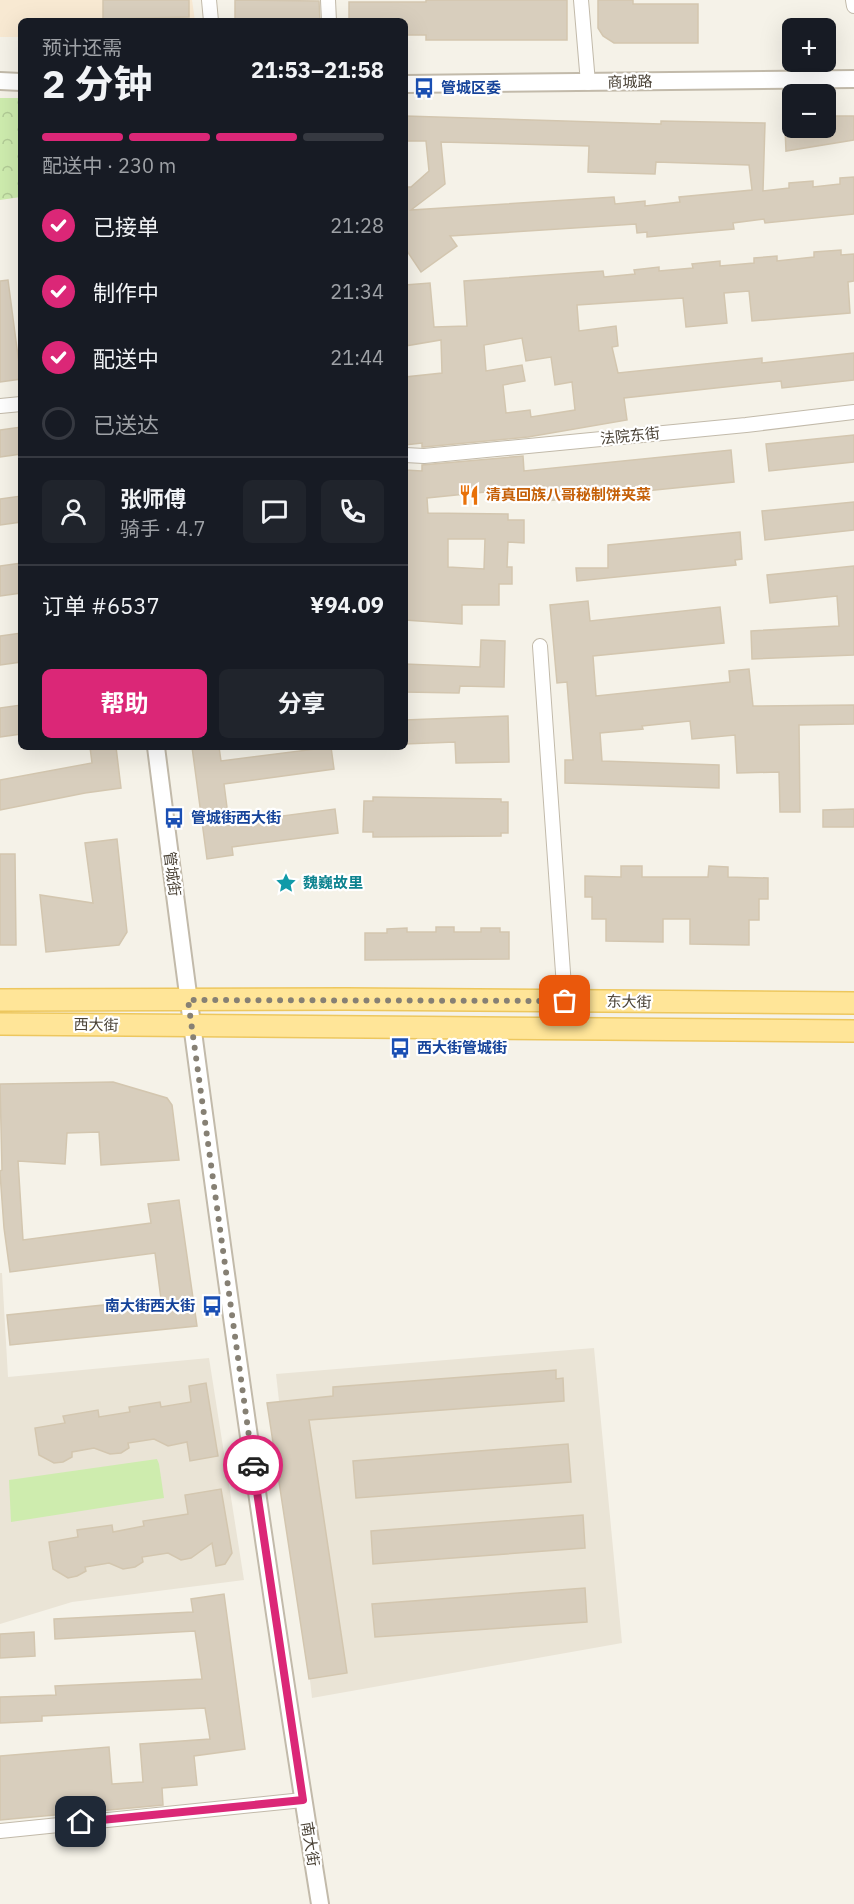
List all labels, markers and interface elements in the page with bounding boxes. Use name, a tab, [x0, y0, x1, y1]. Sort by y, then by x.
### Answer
map controls	[782, 18, 836, 138]
button: +	[782, 18, 836, 72]
text: 预计还需	[42, 34, 122, 61]
text: 21:53–21:58	[251, 55, 384, 84]
text: 2 分钟	[42, 58, 153, 109]
street label: 商城路	[607, 72, 653, 91]
bus stop icon: 管城区委	[412, 76, 436, 100]
place label: 管城区委	[441, 78, 501, 97]
button: −	[782, 84, 836, 138]
text: 配送中 · 230 m	[42, 152, 176, 179]
icon: check	[42, 209, 75, 242]
text: 已接单	[93, 212, 159, 241]
text: 21:28	[330, 212, 384, 239]
icon: check	[42, 275, 75, 308]
text: 制作中	[93, 278, 159, 307]
text: 21:34	[330, 278, 384, 305]
icon: check	[42, 341, 75, 374]
text: 配送中	[93, 344, 159, 373]
text: 21:44	[330, 344, 384, 371]
text: 已送达	[93, 410, 159, 439]
street label: 法院东街	[599, 423, 661, 448]
button: person	[42, 480, 105, 543]
button: chat	[243, 480, 306, 543]
button: phone	[321, 480, 384, 543]
restaurant icon: 清真回族八哥秘制饼夹菜	[457, 483, 481, 507]
text: 张师傅	[120, 484, 186, 513]
place label: 清真回族八哥秘制饼夹菜	[486, 485, 651, 504]
text: 骑手 · 4.7	[120, 515, 205, 542]
text: ¥94.09	[310, 590, 384, 619]
text: 订单 #6537	[42, 591, 160, 620]
button: 帮助	[42, 669, 207, 738]
button: 分享	[219, 669, 384, 738]
bus stop icon: 管城街西大街	[162, 806, 186, 830]
place label: 管城街西大街	[191, 808, 281, 827]
street label: 管城街	[160, 850, 185, 897]
place icon: 魏巍故里	[274, 871, 298, 895]
place label: 魏巍故里	[303, 873, 363, 892]
pin	[539, 975, 590, 1026]
icon: bag	[548, 984, 581, 1017]
street label: 东大街	[606, 992, 652, 1011]
street label: 西大街	[73, 1015, 119, 1034]
bus stop icon: 西大街管城街	[388, 1036, 412, 1060]
place label: 西大街管城街	[417, 1038, 507, 1057]
bus stop icon: 南大街西大街	[200, 1294, 224, 1318]
place label: 南大街西大街	[105, 1296, 195, 1315]
courier	[223, 1435, 283, 1495]
icon: car	[237, 1449, 270, 1482]
pin	[55, 1796, 106, 1847]
icon: home	[64, 1805, 97, 1838]
street label: 南大街	[298, 1820, 323, 1868]

